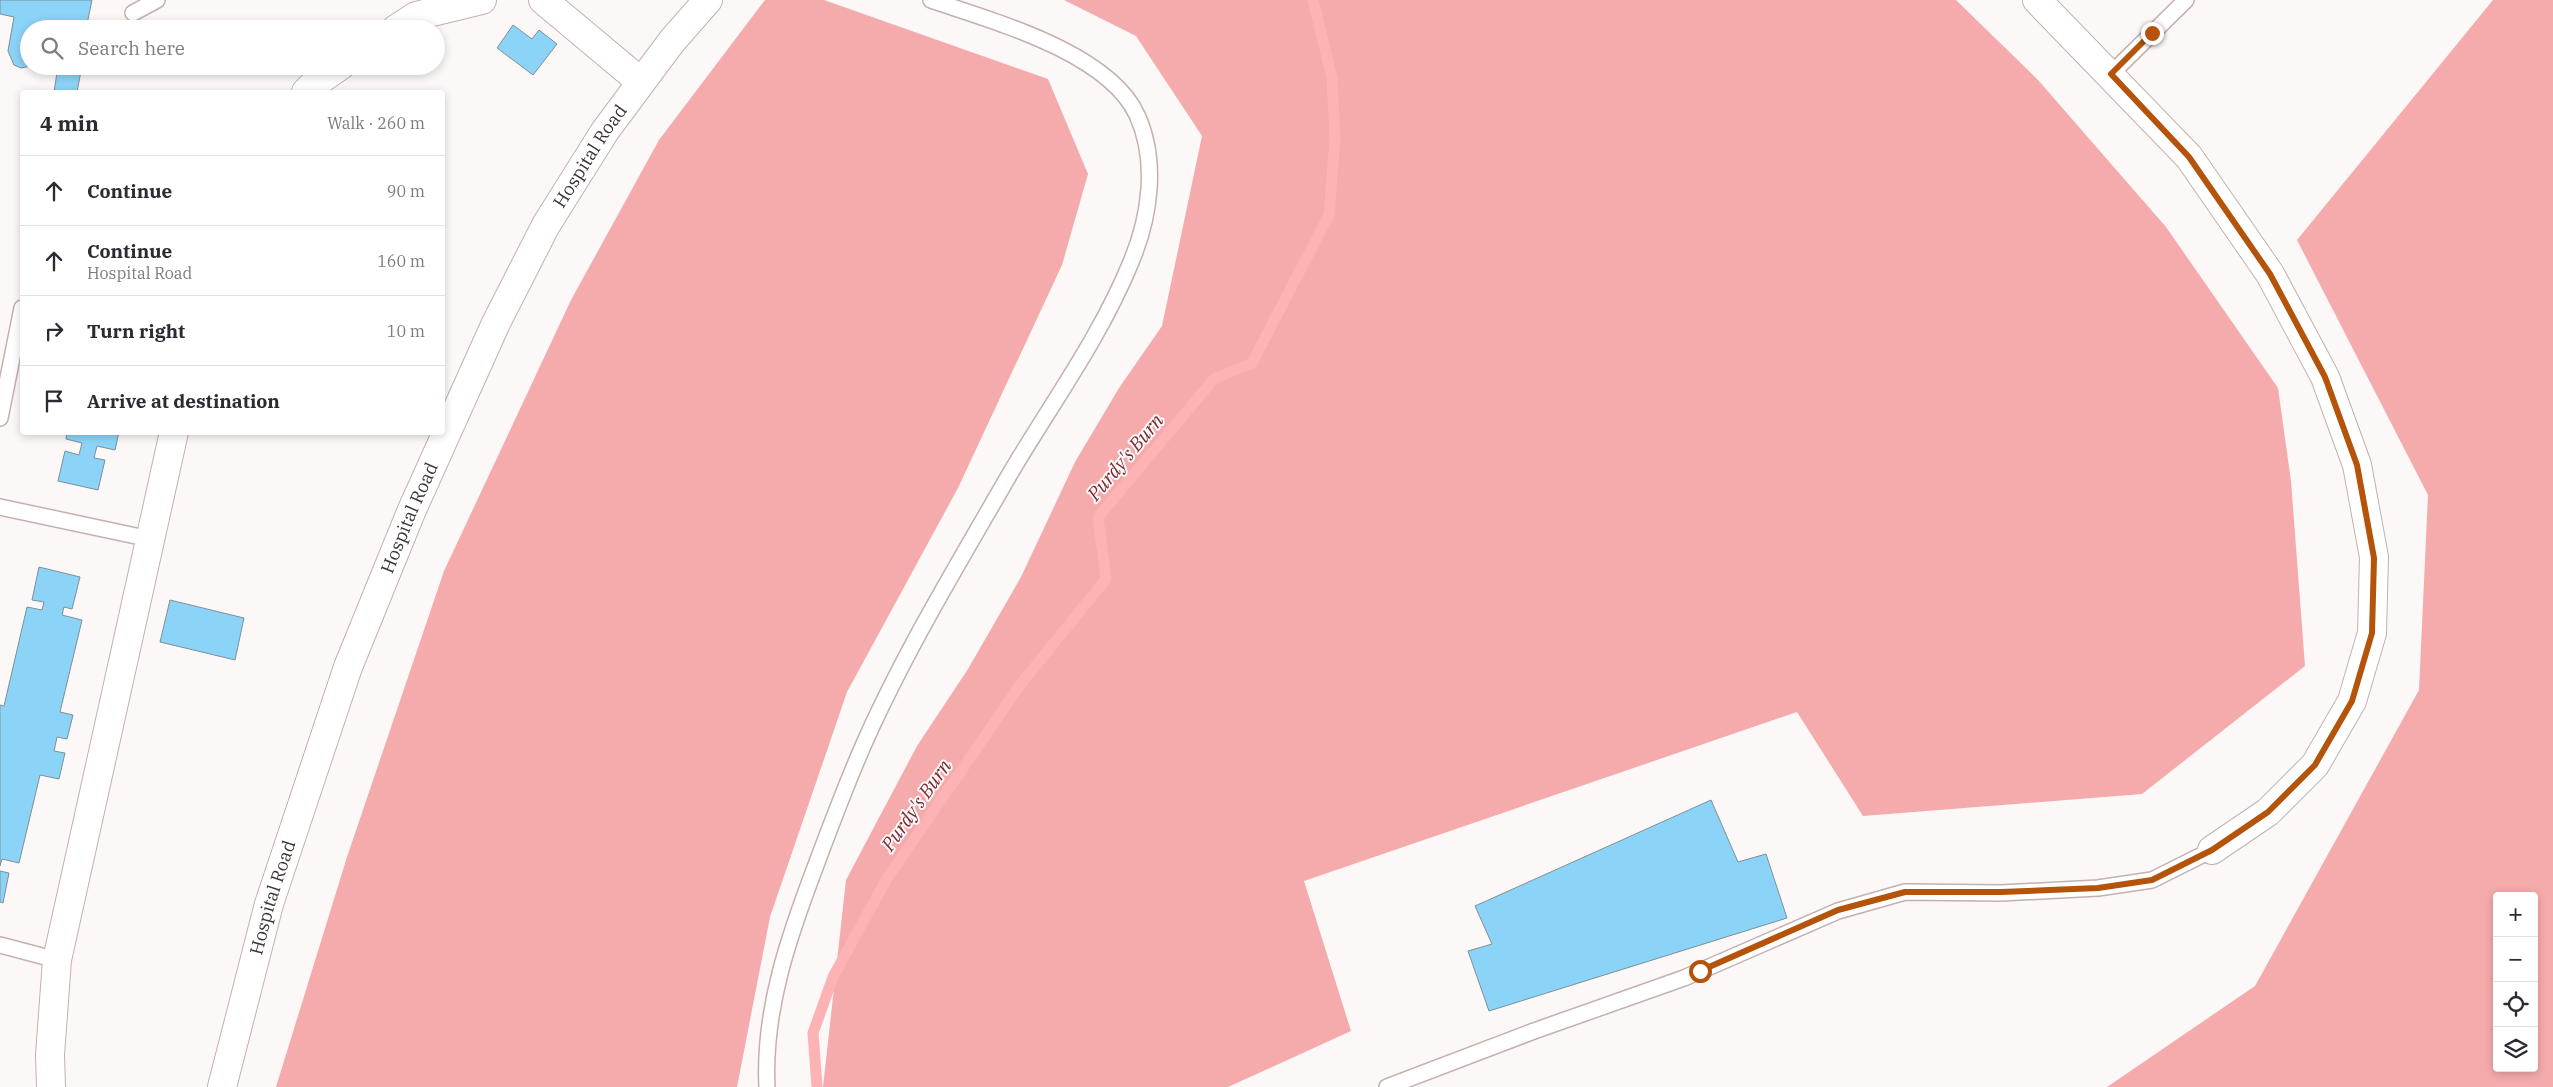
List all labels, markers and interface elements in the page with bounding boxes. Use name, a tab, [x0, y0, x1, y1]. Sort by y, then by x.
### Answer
search box	[20, 20, 445, 75]
route end	[2141, 22, 2164, 45]
icon: search	[38, 34, 66, 62]
text: Search here	[78, 36, 185, 60]
street label: Hospital Road	[548, 100, 632, 212]
text: 4 min	[40, 109, 99, 137]
text: Walk · 260 m	[327, 113, 425, 133]
icon: ahead	[40, 177, 68, 205]
text: Continue	[87, 179, 172, 203]
text: 90 m	[387, 181, 425, 201]
text: Continue	[87, 239, 172, 263]
icon: ahead	[40, 247, 68, 275]
text: 160 m	[377, 251, 425, 271]
text: Hospital Road	[87, 263, 192, 283]
icon: right	[40, 317, 68, 345]
text: Turn right	[87, 319, 185, 343]
text: 10 m	[387, 321, 425, 341]
icon: arrive	[40, 387, 68, 415]
text: Arrive at destination	[87, 389, 280, 413]
water label: Purdy's Burn	[1081, 409, 1168, 506]
street label: Hospital Road	[375, 459, 443, 577]
water label: Purdy's Burn	[875, 755, 956, 856]
street label: Hospital Road	[244, 837, 300, 957]
map controls	[2493, 892, 2538, 1072]
button: +	[2493, 892, 2538, 937]
button: −	[2493, 937, 2538, 982]
route start	[1689, 960, 1712, 983]
button: locate	[2493, 982, 2538, 1027]
button: layers	[2493, 1027, 2538, 1072]

